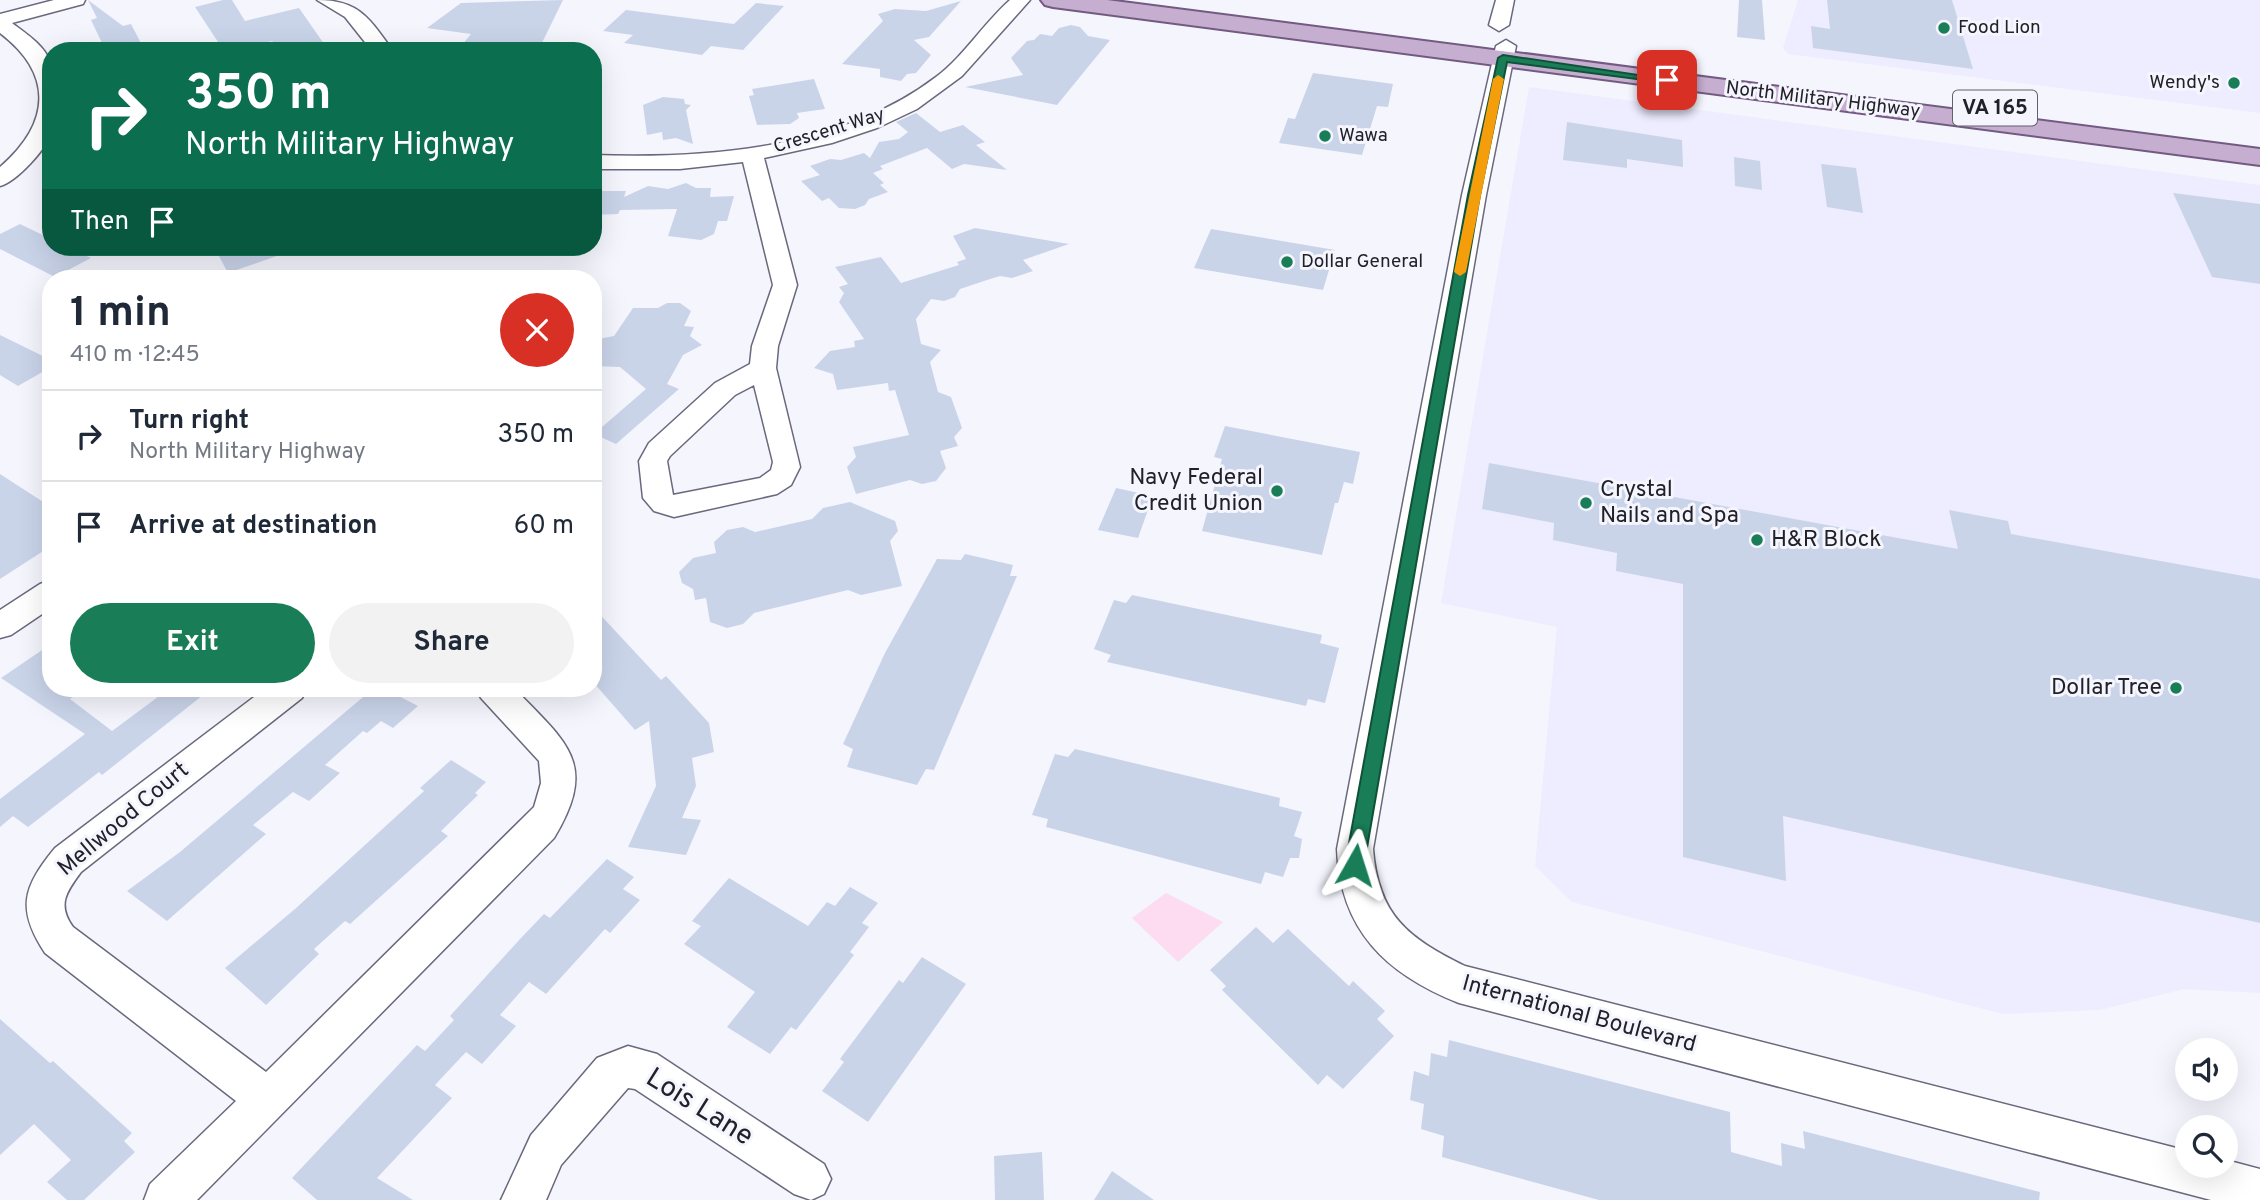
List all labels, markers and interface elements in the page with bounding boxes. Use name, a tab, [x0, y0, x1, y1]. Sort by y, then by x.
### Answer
place label: Food Lion	[1958, 16, 2041, 40]
marker: Food Lion	[1936, 20, 1952, 36]
pin	[1637, 50, 1697, 110]
icon: arrive	[1648, 61, 1686, 99]
text: 350 m	[185, 65, 332, 127]
icon: right	[70, 70, 161, 161]
place label: Wendy's	[2149, 71, 2220, 95]
marker: Wendy's	[2226, 75, 2242, 91]
street label: North Military Highway	[1724, 76, 1922, 124]
road number: VA 165	[1953, 90, 2037, 126]
street label: Crescent Way	[770, 103, 888, 159]
place label: Wawa	[1339, 124, 1388, 148]
text: North Military Highway	[185, 126, 514, 166]
marker: Wawa	[1317, 128, 1333, 144]
icon: arrive	[143, 203, 181, 241]
text: Then	[70, 206, 129, 239]
place label: Dollar General	[1301, 250, 1423, 274]
marker: Dollar General	[1279, 254, 1295, 270]
text: 1 min	[70, 288, 171, 341]
button: close	[500, 293, 574, 367]
text: 410 m · 12:45	[70, 341, 200, 370]
text: Turn right	[129, 405, 249, 438]
icon: right	[70, 417, 108, 455]
text: 350 m	[497, 419, 574, 452]
text: North Military Highway	[129, 438, 366, 467]
place label: Navy Federal Credit Union	[1129, 464, 1263, 519]
place label: Crystal Nails and Spa	[1600, 476, 1739, 531]
marker: Navy Federal Credit Union	[1269, 483, 1285, 499]
marker: Crystal Nails and Spa	[1578, 495, 1594, 511]
icon: arrive	[70, 508, 108, 546]
text: Arrive at destination	[129, 510, 377, 543]
text: 60 m	[514, 510, 574, 543]
place label: H&R Block	[1771, 526, 1881, 555]
marker: H&R Block	[1749, 532, 1765, 548]
button: Exit	[70, 603, 315, 683]
button: Share	[329, 603, 574, 683]
place label: Dollar Tree	[2051, 674, 2162, 703]
marker: Dollar Tree	[2168, 680, 2184, 696]
street label: Mellwood Court	[52, 757, 196, 883]
position arrow	[1318, 828, 1392, 902]
street label: International Boulevard	[1459, 970, 1699, 1060]
map controls	[2175, 1038, 2238, 1178]
button: sound	[2175, 1038, 2238, 1101]
street label: Lois Lane	[639, 1061, 759, 1155]
button: search	[2175, 1115, 2238, 1178]

